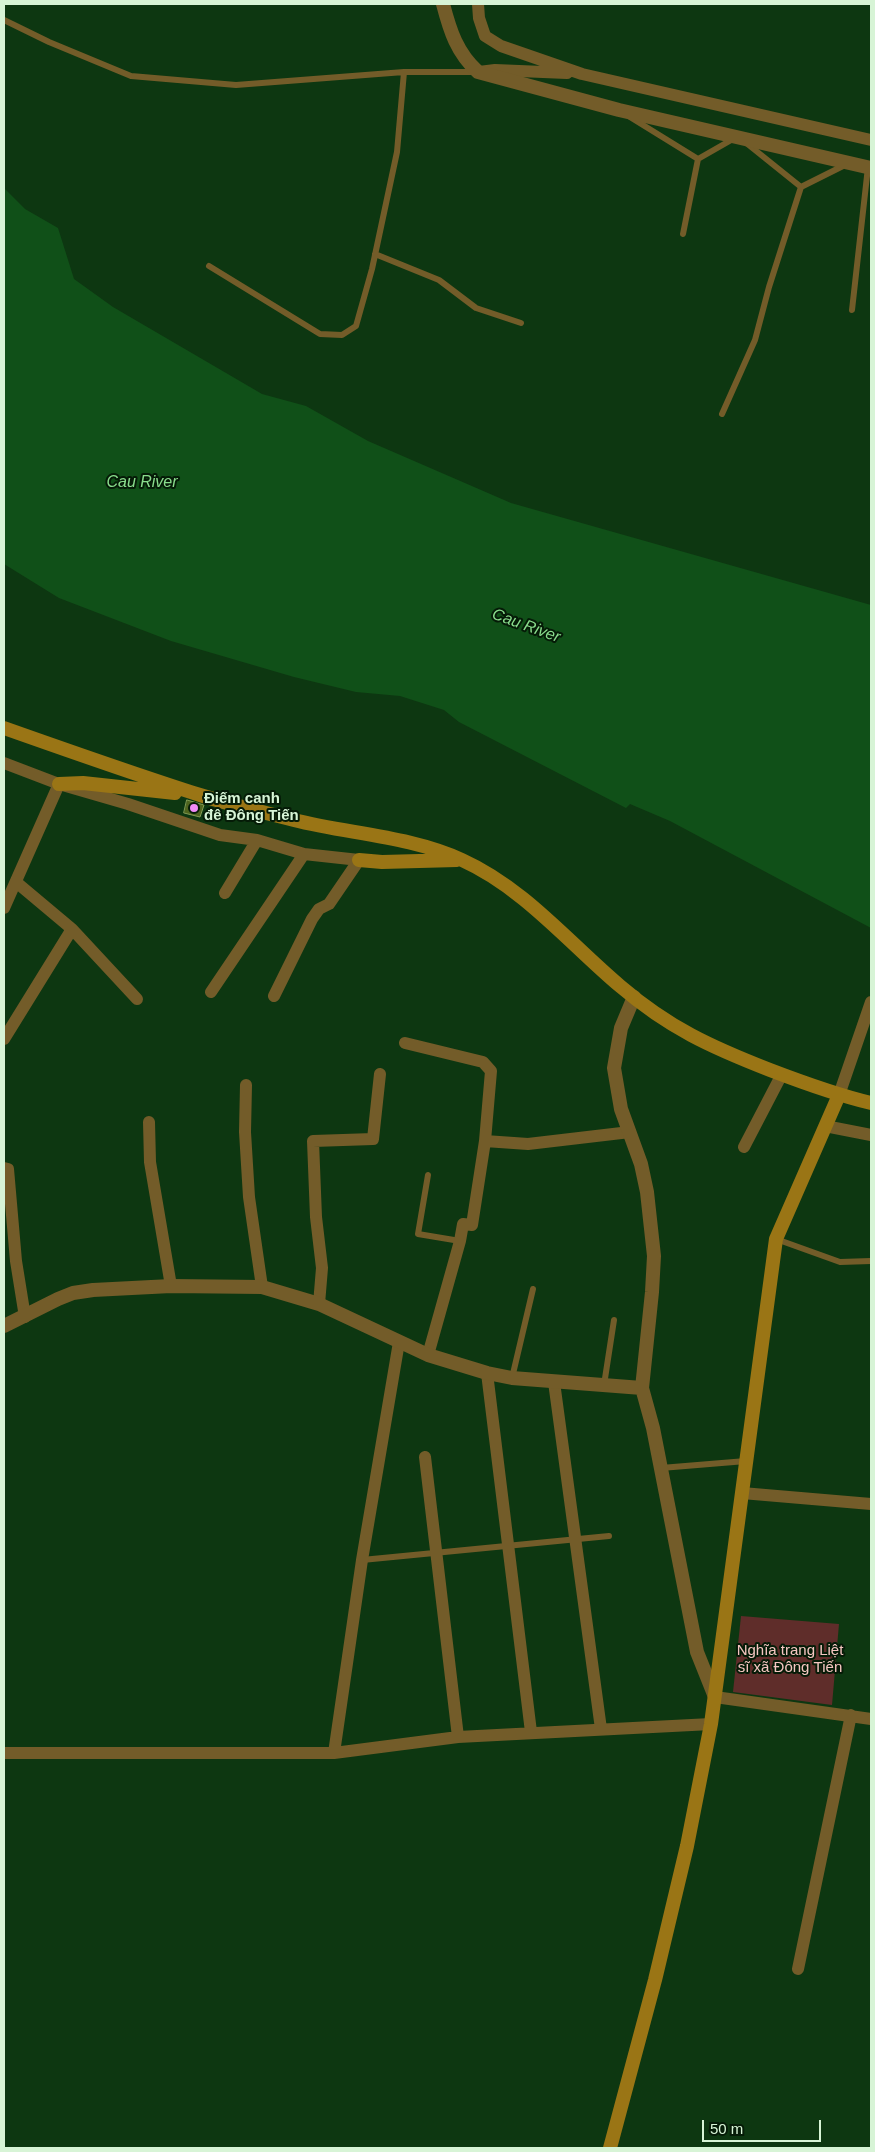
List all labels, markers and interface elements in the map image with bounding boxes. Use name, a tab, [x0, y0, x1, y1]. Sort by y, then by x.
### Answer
water label: Cau River	[106, 473, 178, 493]
water label: Cau River	[489, 605, 563, 647]
place label: Điếm canh đê Đông Tiến	[204, 790, 299, 825]
marker: Điếm canh đê Đông Tiến	[188, 802, 200, 814]
park label: Nghĩa trang Liệt sĩ xã Đông Tiến	[737, 1642, 843, 1677]
scale bar	[705, 2110, 824, 2142]
text: 50 m	[710, 2120, 743, 2137]

